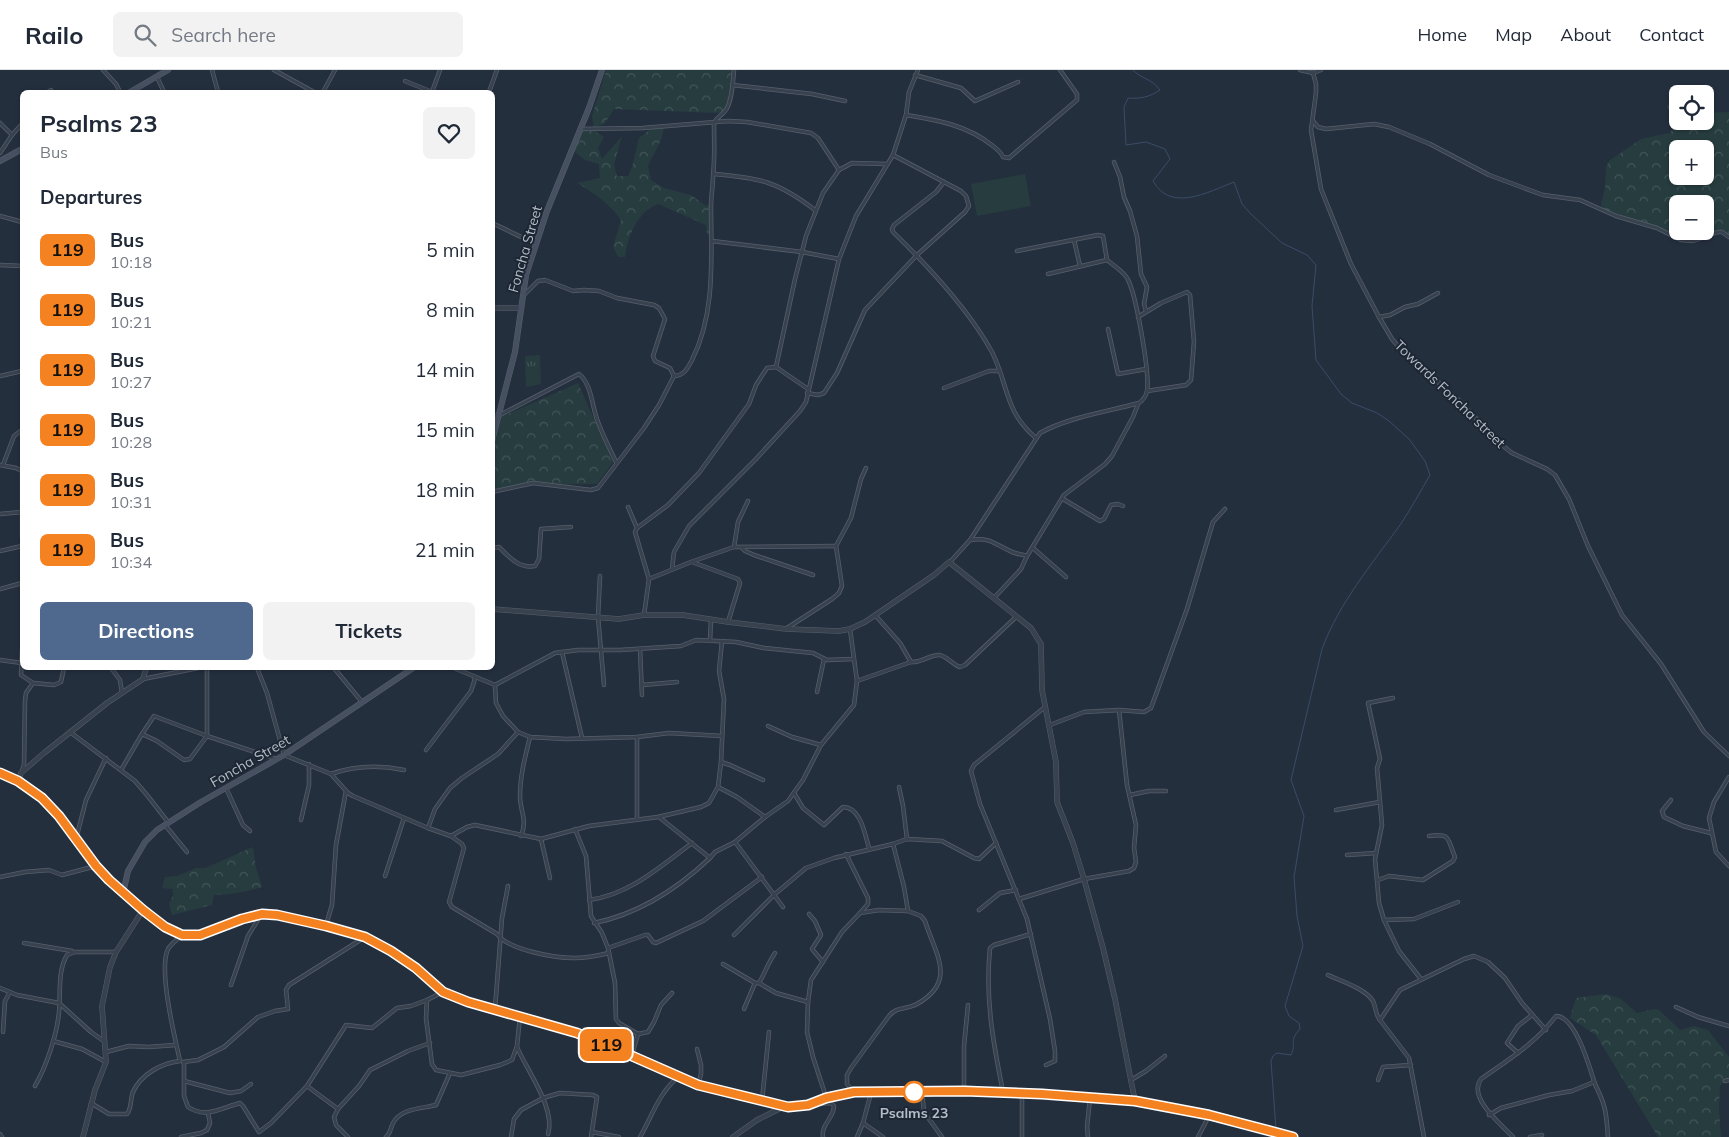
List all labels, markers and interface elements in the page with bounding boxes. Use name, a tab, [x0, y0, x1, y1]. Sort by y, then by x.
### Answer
search box	[113, 12, 463, 57]
text: Railo	[25, 20, 83, 50]
icon: search	[131, 21, 159, 49]
text: Search here	[171, 23, 276, 47]
text: Home	[1417, 23, 1467, 46]
text: Map	[1495, 23, 1532, 46]
text: About	[1560, 23, 1611, 46]
text: Contact	[1639, 23, 1704, 46]
map controls	[1669, 85, 1714, 240]
button: locate	[1669, 85, 1714, 130]
button: heart	[423, 107, 475, 159]
text: Psalms 23	[40, 108, 158, 138]
button: +	[1669, 140, 1714, 185]
text: Bus	[40, 142, 68, 162]
text: Departures	[40, 185, 142, 209]
button: −	[1669, 195, 1714, 240]
street label: Foncha Street	[504, 203, 546, 295]
text: Bus	[110, 228, 144, 252]
text: 119	[51, 238, 84, 261]
text: 5 min	[426, 238, 475, 262]
text: 10:18	[110, 252, 152, 272]
text: Bus	[110, 288, 144, 312]
text: 119	[51, 298, 84, 321]
text: 8 min	[426, 298, 475, 322]
text: 10:21	[110, 312, 152, 332]
street label: Towards Foncha street	[1391, 336, 1509, 452]
text: Bus	[110, 348, 144, 372]
text: 119	[51, 358, 84, 381]
text: 14 min	[415, 358, 475, 382]
text: 10:27	[110, 372, 152, 392]
text: Bus	[110, 408, 144, 432]
text: 119	[51, 418, 84, 441]
text: 15 min	[415, 418, 475, 442]
text: 10:28	[110, 432, 152, 452]
text: Bus	[110, 468, 144, 492]
text: 119	[51, 478, 84, 501]
text: 18 min	[415, 478, 475, 502]
text: 10:31	[110, 492, 152, 512]
text: Bus	[110, 528, 144, 552]
text: 119	[51, 538, 84, 561]
text: 21 min	[415, 538, 475, 562]
text: 10:34	[110, 552, 152, 572]
button: Directions	[40, 602, 253, 660]
button: Tickets	[263, 602, 475, 660]
street label: Foncha Street	[207, 731, 293, 791]
line badge: 119	[577, 1029, 635, 1061]
text: 119	[590, 1033, 622, 1056]
marker: Psalms 23	[903, 1081, 925, 1103]
place label: Psalms 23	[880, 1104, 948, 1122]

